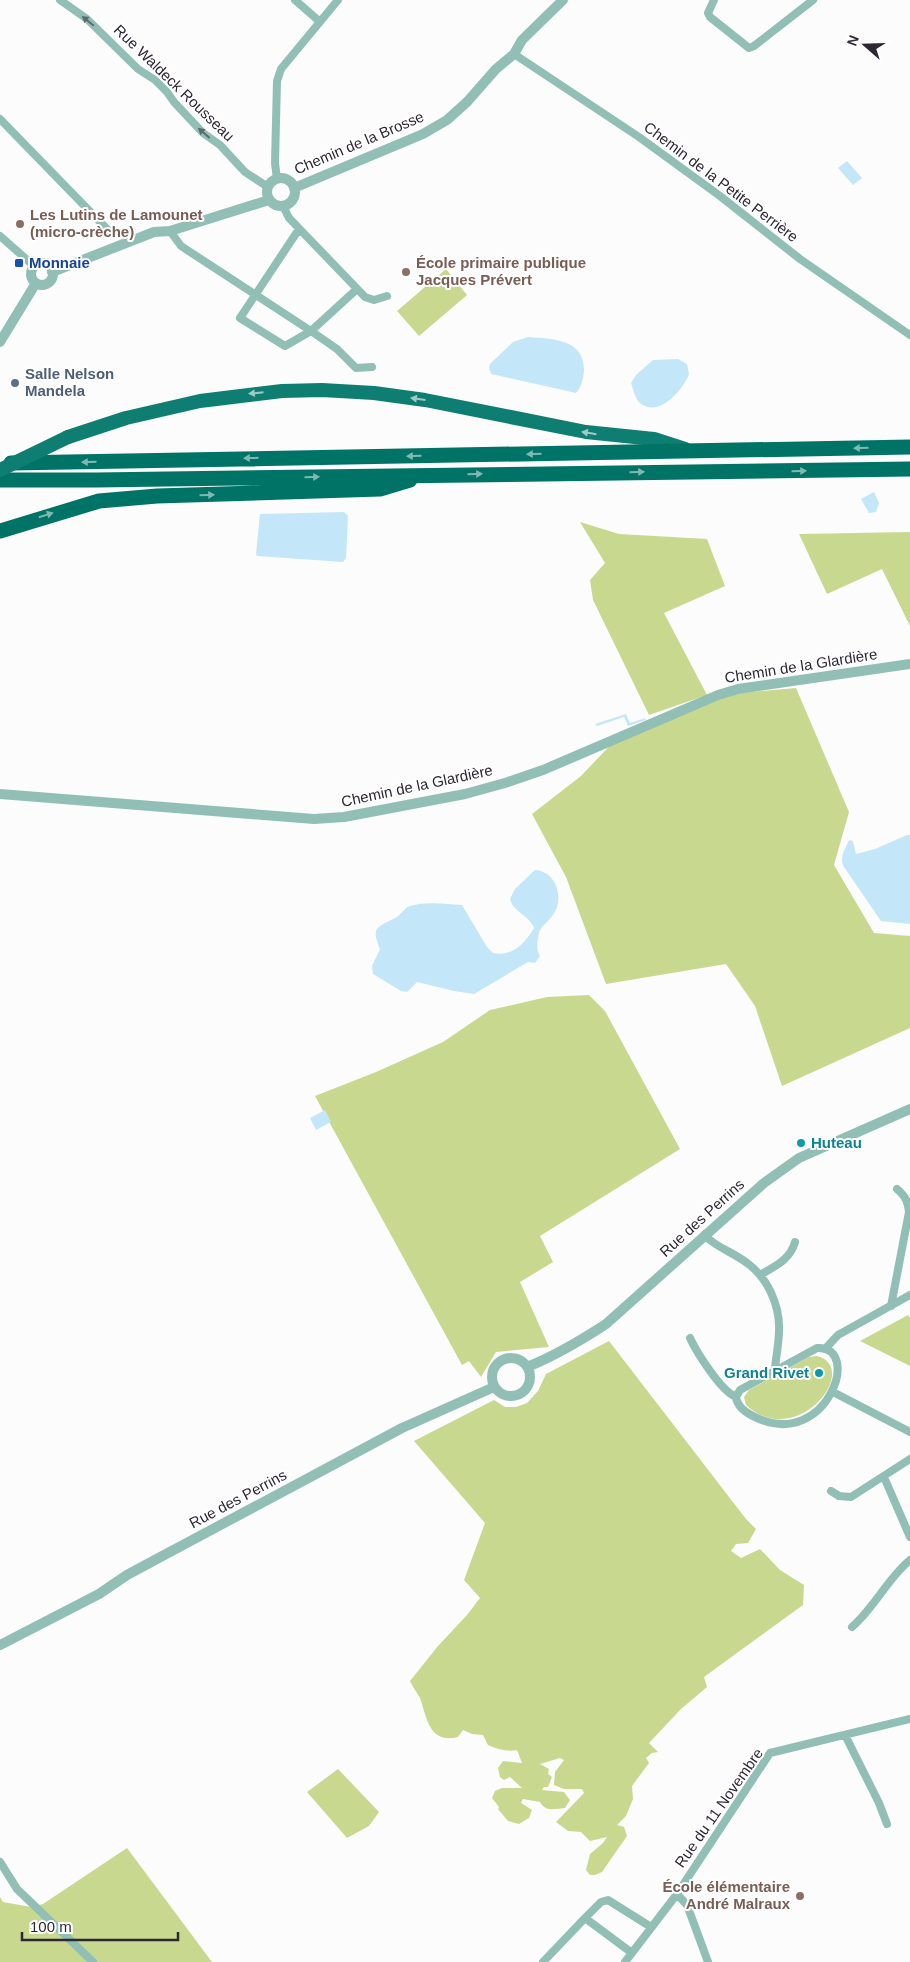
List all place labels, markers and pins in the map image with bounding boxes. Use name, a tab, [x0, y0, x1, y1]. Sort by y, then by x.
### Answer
place label: Les Lutins de Lamounet (micro-crèche)	[30, 206, 203, 240]
marker: Les Lutins de Lamounet (micro-crèche)	[14, 218, 26, 230]
place label: Monnaie	[29, 254, 90, 271]
place label: École primaire publique Jacques Prévert	[416, 254, 586, 288]
marker: Monnaie	[13, 257, 25, 269]
marker: École primaire publique Jacques Prévert	[400, 266, 412, 278]
place label: Salle Nelson Mandela	[25, 365, 114, 399]
marker: Salle Nelson Mandela	[9, 377, 21, 389]
place label: Huteau	[811, 1134, 862, 1151]
marker: Huteau	[795, 1137, 807, 1149]
place label: Grand Rivet	[724, 1364, 809, 1381]
marker: Grand Rivet	[813, 1367, 825, 1379]
place label: École élémentaire André Malraux	[662, 1878, 791, 1912]
marker: École élémentaire André Malraux	[794, 1890, 806, 1902]

